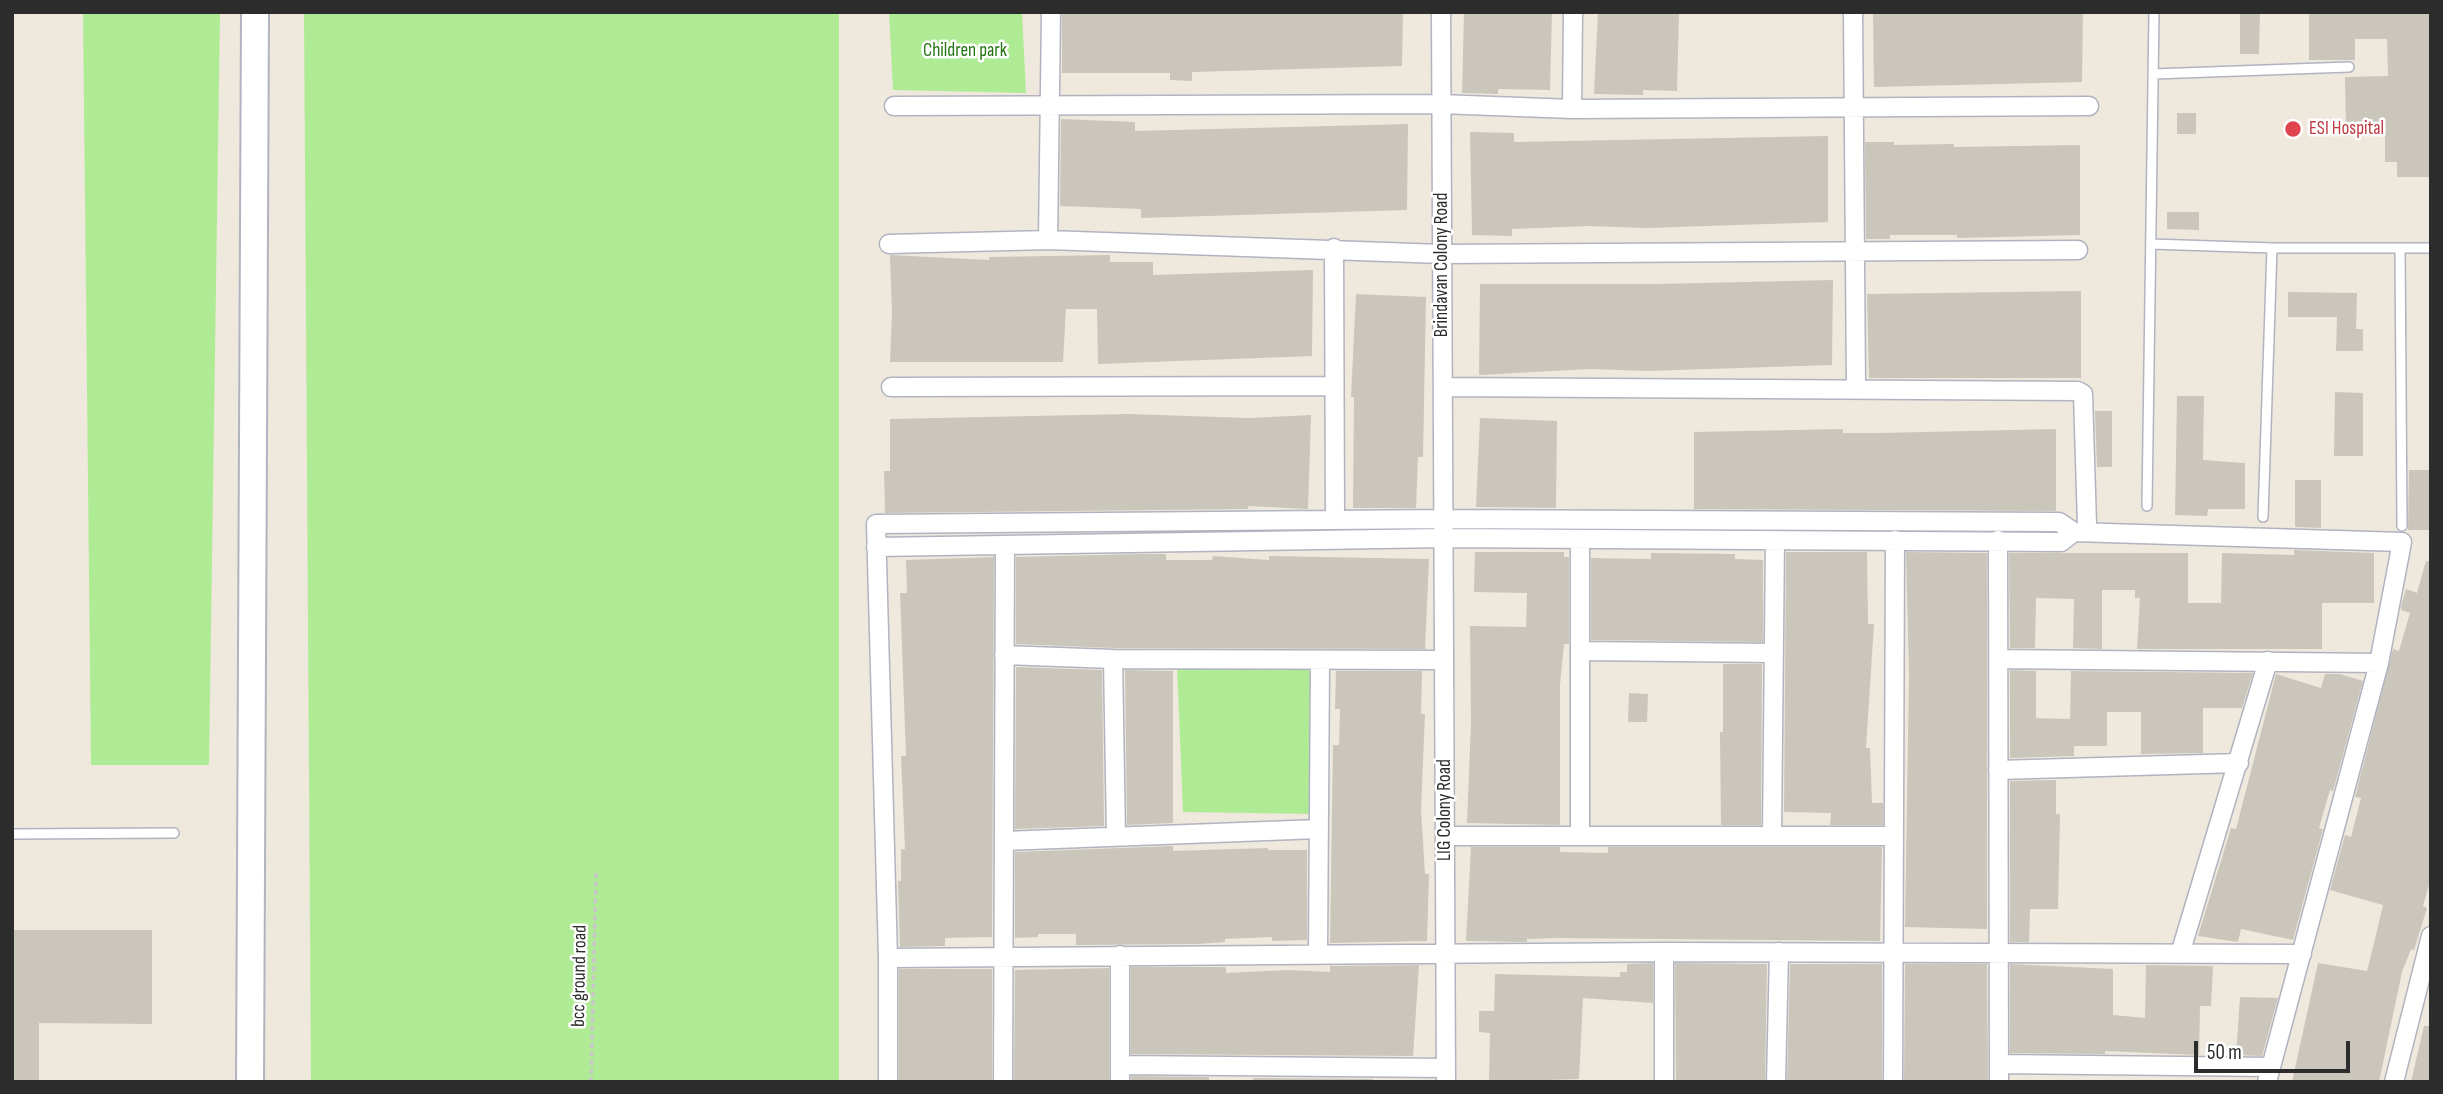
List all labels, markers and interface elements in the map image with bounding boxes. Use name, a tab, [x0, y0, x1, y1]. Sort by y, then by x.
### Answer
park label: Children park	[923, 40, 1007, 62]
place label: ESI Hospital	[2309, 118, 2384, 140]
marker: ESI Hospital	[2283, 119, 2303, 139]
street label: Brindavan Colony Road	[1431, 193, 1453, 337]
street label: LIG Colony Road	[1434, 759, 1456, 861]
street label: bcc ground road	[568, 925, 592, 1027]
scale bar	[2198, 1028, 2354, 1072]
text: 50 m	[2207, 1040, 2242, 1065]

